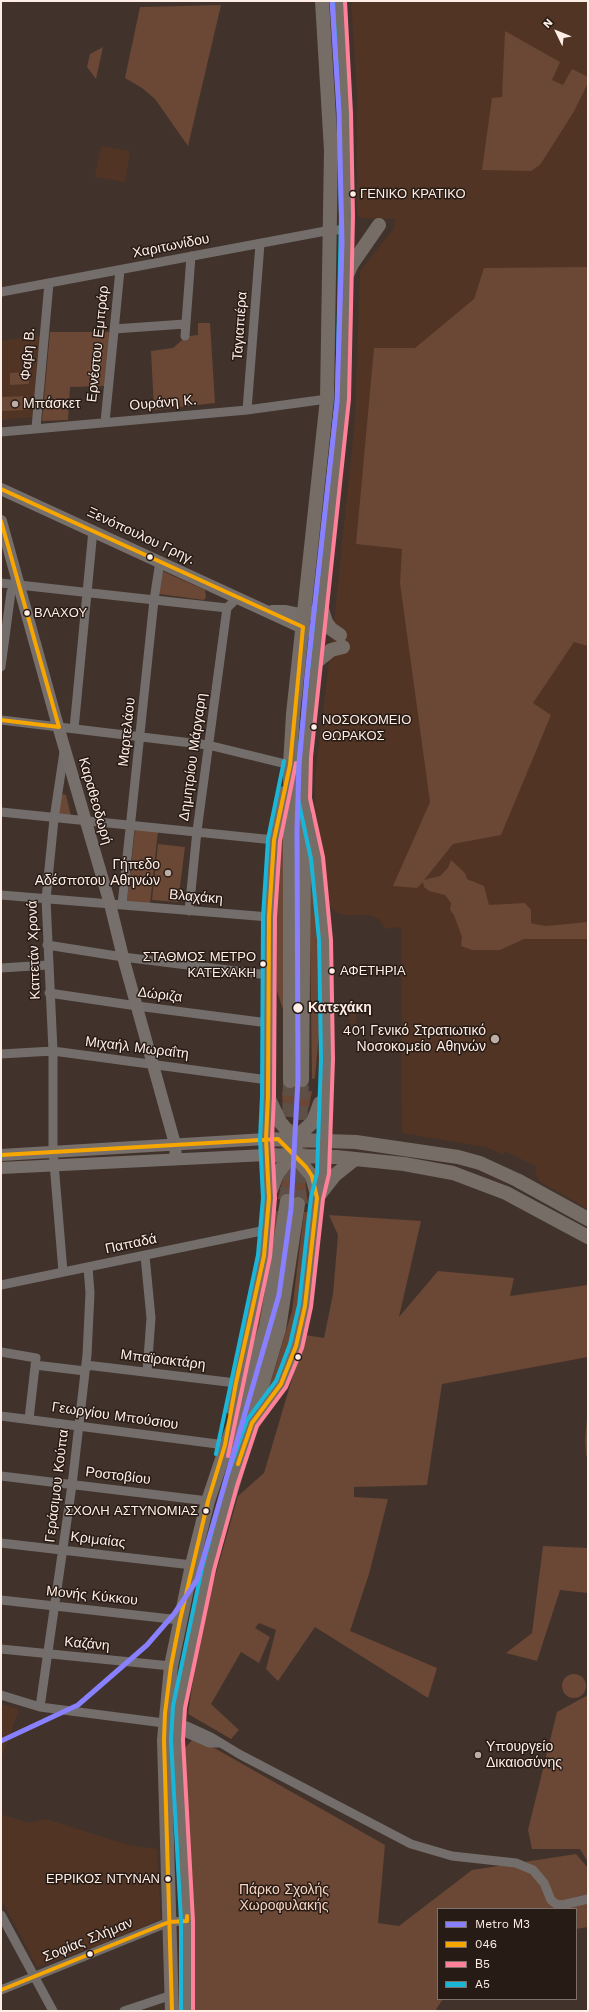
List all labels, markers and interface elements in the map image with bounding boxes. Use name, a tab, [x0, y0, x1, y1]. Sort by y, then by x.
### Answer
north arrow	[537, 12, 577, 52]
text: N	[540, 16, 555, 31]
place label: ΓΕΝΙΚΟ ΚΡΑΤΙΚΟ	[360, 186, 466, 202]
marker: ΓΕΝΙΚΟ ΚΡΑΤΙΚΟ	[348, 189, 358, 199]
street label: Χαριτωνίδου	[131, 230, 211, 262]
street label: Ερνέστου Εμπράρ	[84, 285, 112, 403]
street label: Ταγιαπιέρα	[229, 291, 251, 361]
street label: Φαβη Β.	[17, 327, 39, 381]
street label: Ουράνη Κ.	[129, 392, 197, 414]
place label: Μπάσκετ	[23, 396, 80, 412]
marker: Μπάσκετ	[10, 399, 20, 409]
street label: Ξενόπουλου Γρηγ.	[84, 504, 198, 568]
unlabelled marker	[145, 552, 155, 562]
place label: ΒΛΑΧΟΥ	[34, 605, 87, 621]
marker: ΒΛΑΧΟΥ	[22, 608, 32, 618]
street label: Δημητρίου Μάργαρη	[176, 692, 210, 822]
street label: Μαρτελάου	[115, 697, 139, 767]
place label: ΝΟΣΟΚΟΜΕΙΟ ΘΩΡΑΚΟΣ	[322, 712, 411, 743]
marker: ΝΟΣΟΚΟΜΕΙΟ ΘΩΡΑΚΟΣ	[309, 722, 319, 732]
street label: Καραθεοδωρή	[75, 756, 115, 846]
place label: Γήπεδο Αδέσποτου Αθηνών	[35, 857, 160, 890]
marker: Γήπεδο Αδέσποτου Αθηνών	[163, 868, 173, 878]
street label: Βλαχάκη	[168, 886, 224, 908]
street label: Καπετάν Χρονά	[24, 900, 44, 1000]
place label: ΣΤΑΘΜΟΣ ΜΕΤΡΟ ΚΑΤΕΧΑΚΗ	[143, 949, 256, 980]
marker: ΣΤΑΘΜΟΣ ΜΕΤΡΟ ΚΑΤΕΧΑΚΗ	[258, 959, 268, 969]
place label: ΑΦΕΤΗΡΙΑ	[340, 963, 406, 979]
marker: ΑΦΕΤΗΡΙΑ	[327, 966, 337, 976]
street label: Δώριζα	[137, 984, 183, 1006]
place label: Κατεχάκη	[308, 1000, 372, 1016]
marker: Κατεχάκη	[291, 1001, 305, 1015]
place label: 401 Γενικό Στρατιωτικό Νοσοκομείο Αθηνών	[343, 1023, 486, 1056]
street label: Μιχαήλ Μωραΐτη	[84, 1033, 190, 1063]
marker: 401 Γενικό Στρατιωτικό Νοσοκομείο Αθηνών	[489, 1033, 501, 1045]
street label: Παπαδά	[104, 1230, 158, 1258]
street label: Μπαϊρακτάρη	[120, 1346, 206, 1374]
unlabelled marker	[293, 1352, 303, 1362]
street label: Γεωργίου Μπούσιου	[51, 1399, 179, 1433]
street label: Γεράσιμου Κούπα	[42, 1429, 72, 1543]
street label: Ροστοβίου	[84, 1464, 152, 1488]
place label: ΣΧΟΛΗ ΑΣΤΥΝΟΜΙΑΣ	[65, 1503, 198, 1519]
marker: ΣΧΟΛΗ ΑΣΤΥΝΟΜΙΑΣ	[201, 1506, 211, 1516]
street label: Κριμαίας	[70, 1528, 126, 1552]
street label: Μονής Κύκκου	[45, 1583, 139, 1609]
street label: Καζάνη	[64, 1634, 110, 1654]
place label: Υπουργείο Δικαιοσύνης	[486, 1739, 562, 1772]
marker: Υπουργείο Δικαιοσύνης	[473, 1750, 483, 1760]
place label: ΕΡΡΙΚΟΣ ΝΤΥΝΑΝ	[46, 1871, 160, 1887]
marker: ΕΡΡΙΚΟΣ ΝΤΥΝΑΝ	[163, 1874, 173, 1884]
park label: Πάρκο Σχολής Χωροφυλακής	[239, 1882, 329, 1914]
legend	[437, 1908, 577, 2000]
street label: Σοφίας Σλήμαν	[41, 1914, 135, 1966]
text: Metro Μ3	[475, 1917, 530, 1931]
text: 046	[475, 1937, 497, 1951]
unlabelled marker	[85, 1949, 95, 1959]
text: Β5	[475, 1957, 490, 1971]
text: A5	[475, 1977, 490, 1991]

